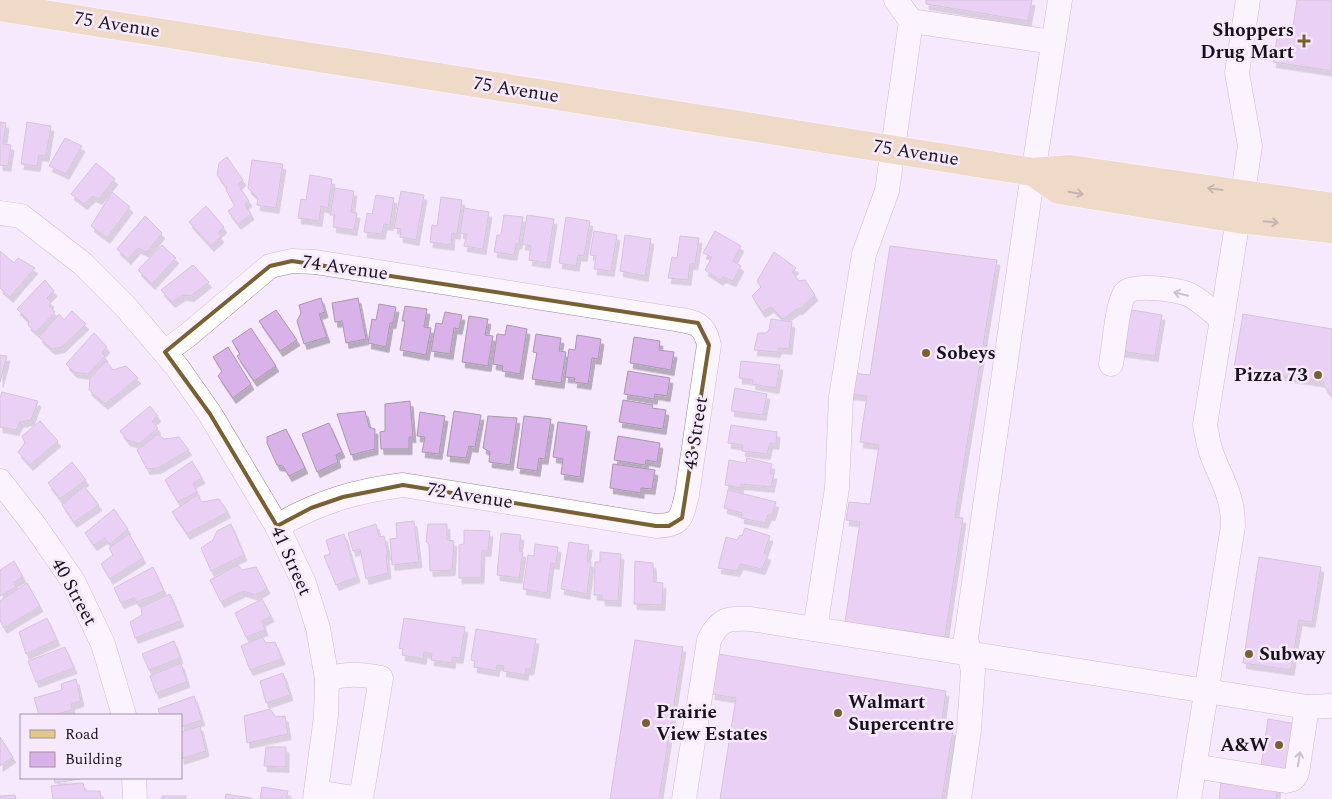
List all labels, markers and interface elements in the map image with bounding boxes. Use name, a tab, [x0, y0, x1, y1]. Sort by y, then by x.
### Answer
street label: 75 Avenue	[72, 4, 162, 46]
place label: Shoppers Drug Mart	[1200, 16, 1294, 67]
marker: Shoppers Drug Mart	[1298, 35, 1310, 47]
street label: 75 Avenue	[471, 69, 561, 111]
street label: 75 Avenue	[871, 132, 961, 174]
one-way arrow	[1207, 184, 1223, 194]
one-way arrow	[1068, 188, 1084, 198]
one-way arrow	[1263, 218, 1279, 227]
street label: 74 Avenue	[300, 248, 390, 288]
one-way arrow	[1174, 289, 1190, 298]
place label: Sobeys	[936, 339, 996, 368]
marker: Sobeys	[920, 347, 932, 359]
place label: Pizza 73	[1234, 361, 1308, 390]
marker: Pizza 73	[1312, 369, 1324, 381]
street label: 43 Street	[676, 394, 716, 472]
street label: 72 Avenue	[425, 475, 515, 517]
street label: 41 Street	[263, 521, 319, 601]
street label: 40 Street	[43, 553, 105, 631]
place label: Subway	[1259, 640, 1326, 669]
marker: Subway	[1243, 648, 1255, 660]
place label: Walmart Supercentre	[848, 688, 954, 739]
place label: Prairie View Estates	[656, 698, 768, 749]
marker: Walmart Supercentre	[832, 707, 844, 719]
legend	[20, 714, 182, 779]
marker: Prairie View Estates	[640, 717, 652, 729]
text: Road	[65, 723, 99, 746]
place label: A&W	[1220, 731, 1269, 760]
marker: A&W	[1273, 739, 1285, 751]
text: Building	[65, 748, 122, 771]
one-way arrow	[1295, 751, 1305, 767]

